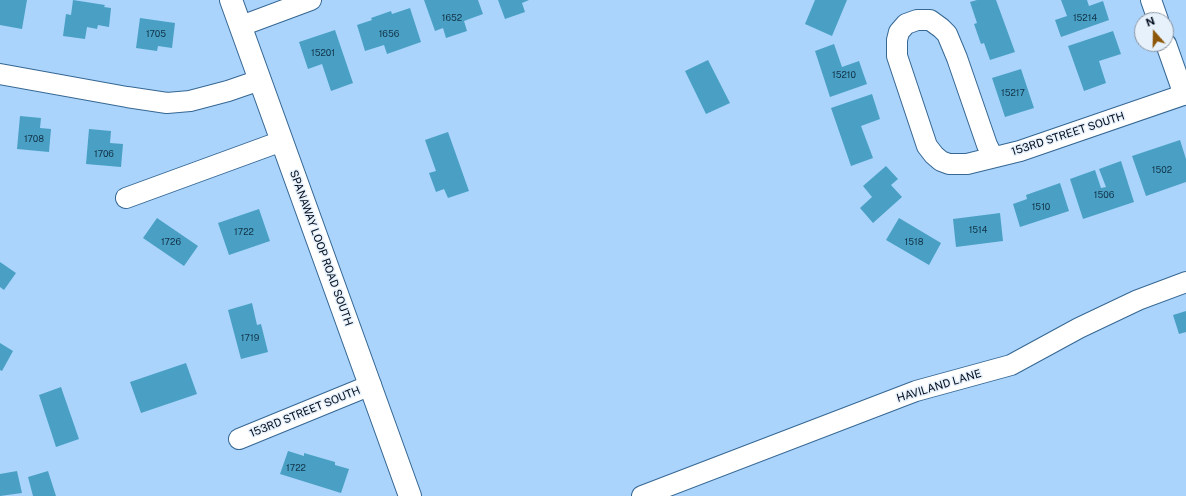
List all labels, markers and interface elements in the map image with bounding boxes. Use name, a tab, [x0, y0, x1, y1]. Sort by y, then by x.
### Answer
north arrow	[1134, 12, 1174, 52]
house number: 1652	[442, 13, 462, 23]
house number: 15214	[1073, 13, 1097, 23]
text: N	[1144, 15, 1156, 29]
house number: 1705	[146, 29, 166, 39]
house number: 1656	[379, 29, 399, 39]
house number: 15201	[311, 48, 335, 58]
house number: 15210	[832, 70, 856, 80]
house number: 15217	[1001, 88, 1025, 98]
street label: 153RD STREET SOUTH	[1010, 109, 1126, 159]
house number: 1708	[24, 134, 44, 144]
house number: 1706	[94, 149, 114, 159]
house number: 1502	[1152, 165, 1172, 175]
street label: SPANAWAY LOOP ROAD SOUTH	[287, 168, 355, 328]
house number: 1506	[1094, 190, 1114, 200]
house number: 1510	[1032, 202, 1050, 212]
house number: 1514	[969, 225, 987, 235]
house number: 1722	[234, 227, 254, 237]
house number: 1726	[161, 237, 181, 247]
house number: 1518	[905, 237, 923, 247]
house number: 1719	[241, 333, 259, 343]
street label: HAVILAND LANE	[895, 367, 983, 405]
street label: 153RD STREET SOUTH	[248, 384, 362, 440]
house number: 1722	[286, 463, 306, 473]

